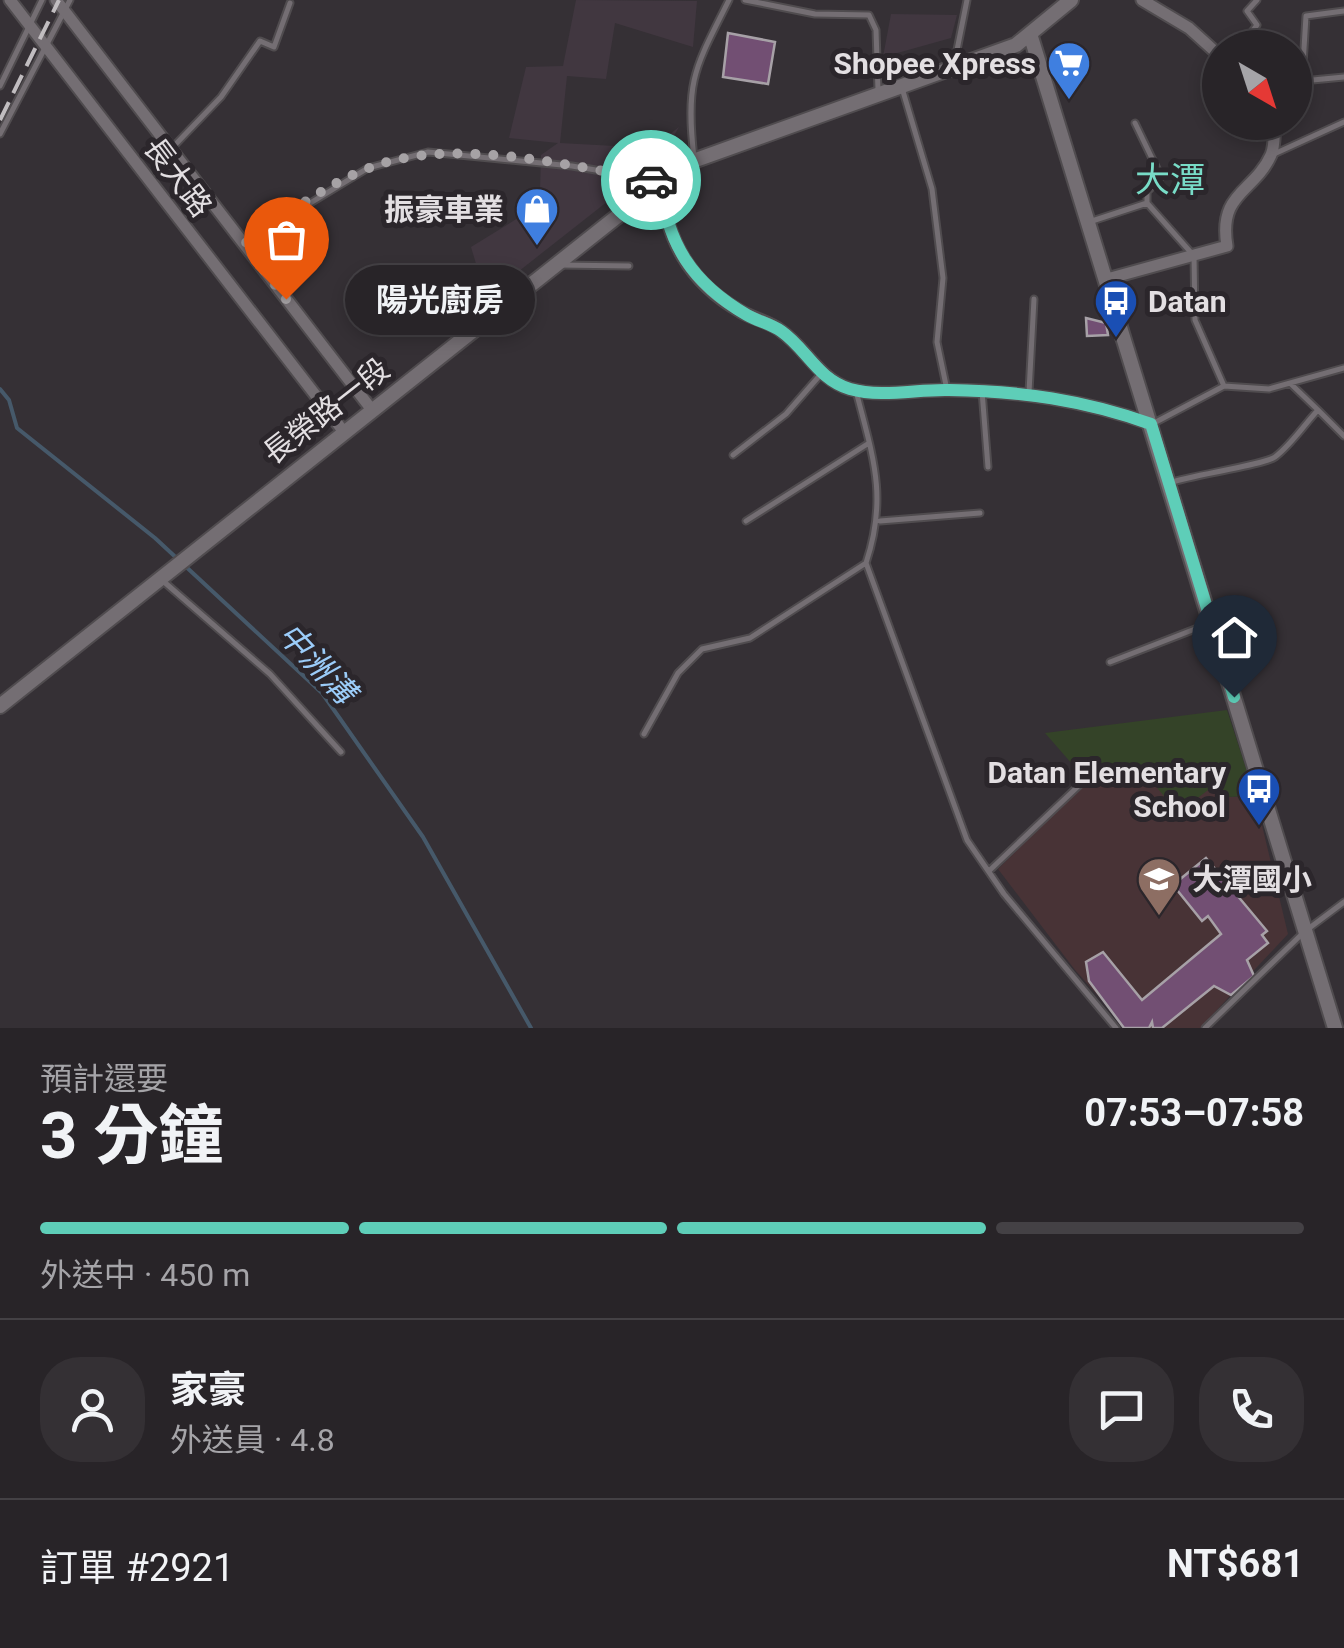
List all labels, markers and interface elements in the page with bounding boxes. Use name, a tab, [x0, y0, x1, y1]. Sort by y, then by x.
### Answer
north arrow	[1202, 30, 1312, 140]
map controls	[1202, 30, 1312, 140]
supermarket icon: Shopee Xpress	[1046, 40, 1092, 101]
place label: Shopee Xpress	[833, 46, 1036, 81]
courier	[601, 130, 701, 230]
street label: 長大路	[137, 131, 219, 223]
icon: car	[624, 153, 679, 208]
district label: 大潭	[1135, 160, 1205, 201]
shop icon: 振豪車業	[514, 186, 560, 247]
place label: 振豪車業	[384, 192, 504, 227]
pin	[244, 197, 329, 300]
icon: bag	[259, 212, 314, 267]
callout: 陽光廚房	[346, 264, 536, 334]
bus stop icon: Datan	[1093, 278, 1139, 339]
text: 陽光廚房	[376, 281, 504, 319]
place label: Datan	[1148, 284, 1227, 319]
street label: 長榮路一段	[256, 351, 396, 471]
pin	[1192, 595, 1277, 698]
icon: home	[1207, 610, 1262, 665]
water label: 中洲溝	[270, 615, 366, 714]
place label: Datan Elementary School	[987, 755, 1227, 824]
bus stop icon: Datan Elementary School	[1236, 766, 1282, 827]
school or university icon: 大潭國小	[1136, 856, 1182, 917]
place label: 大潭國小	[1192, 862, 1312, 897]
text: 預計還要	[40, 1060, 168, 1098]
text: 07:53–07:58	[1084, 1091, 1304, 1135]
text: 3 分鐘	[40, 1098, 223, 1174]
text: 外送中 · 450 m	[40, 1256, 250, 1294]
button: person	[40, 1357, 145, 1462]
button: chat	[1069, 1357, 1174, 1462]
button: phone	[1199, 1357, 1304, 1462]
text: 家豪	[170, 1368, 246, 1412]
text: 外送員 · 4.8	[170, 1421, 335, 1459]
text: NT$681	[1167, 1542, 1304, 1586]
text: 訂單 #2921	[40, 1546, 234, 1590]

